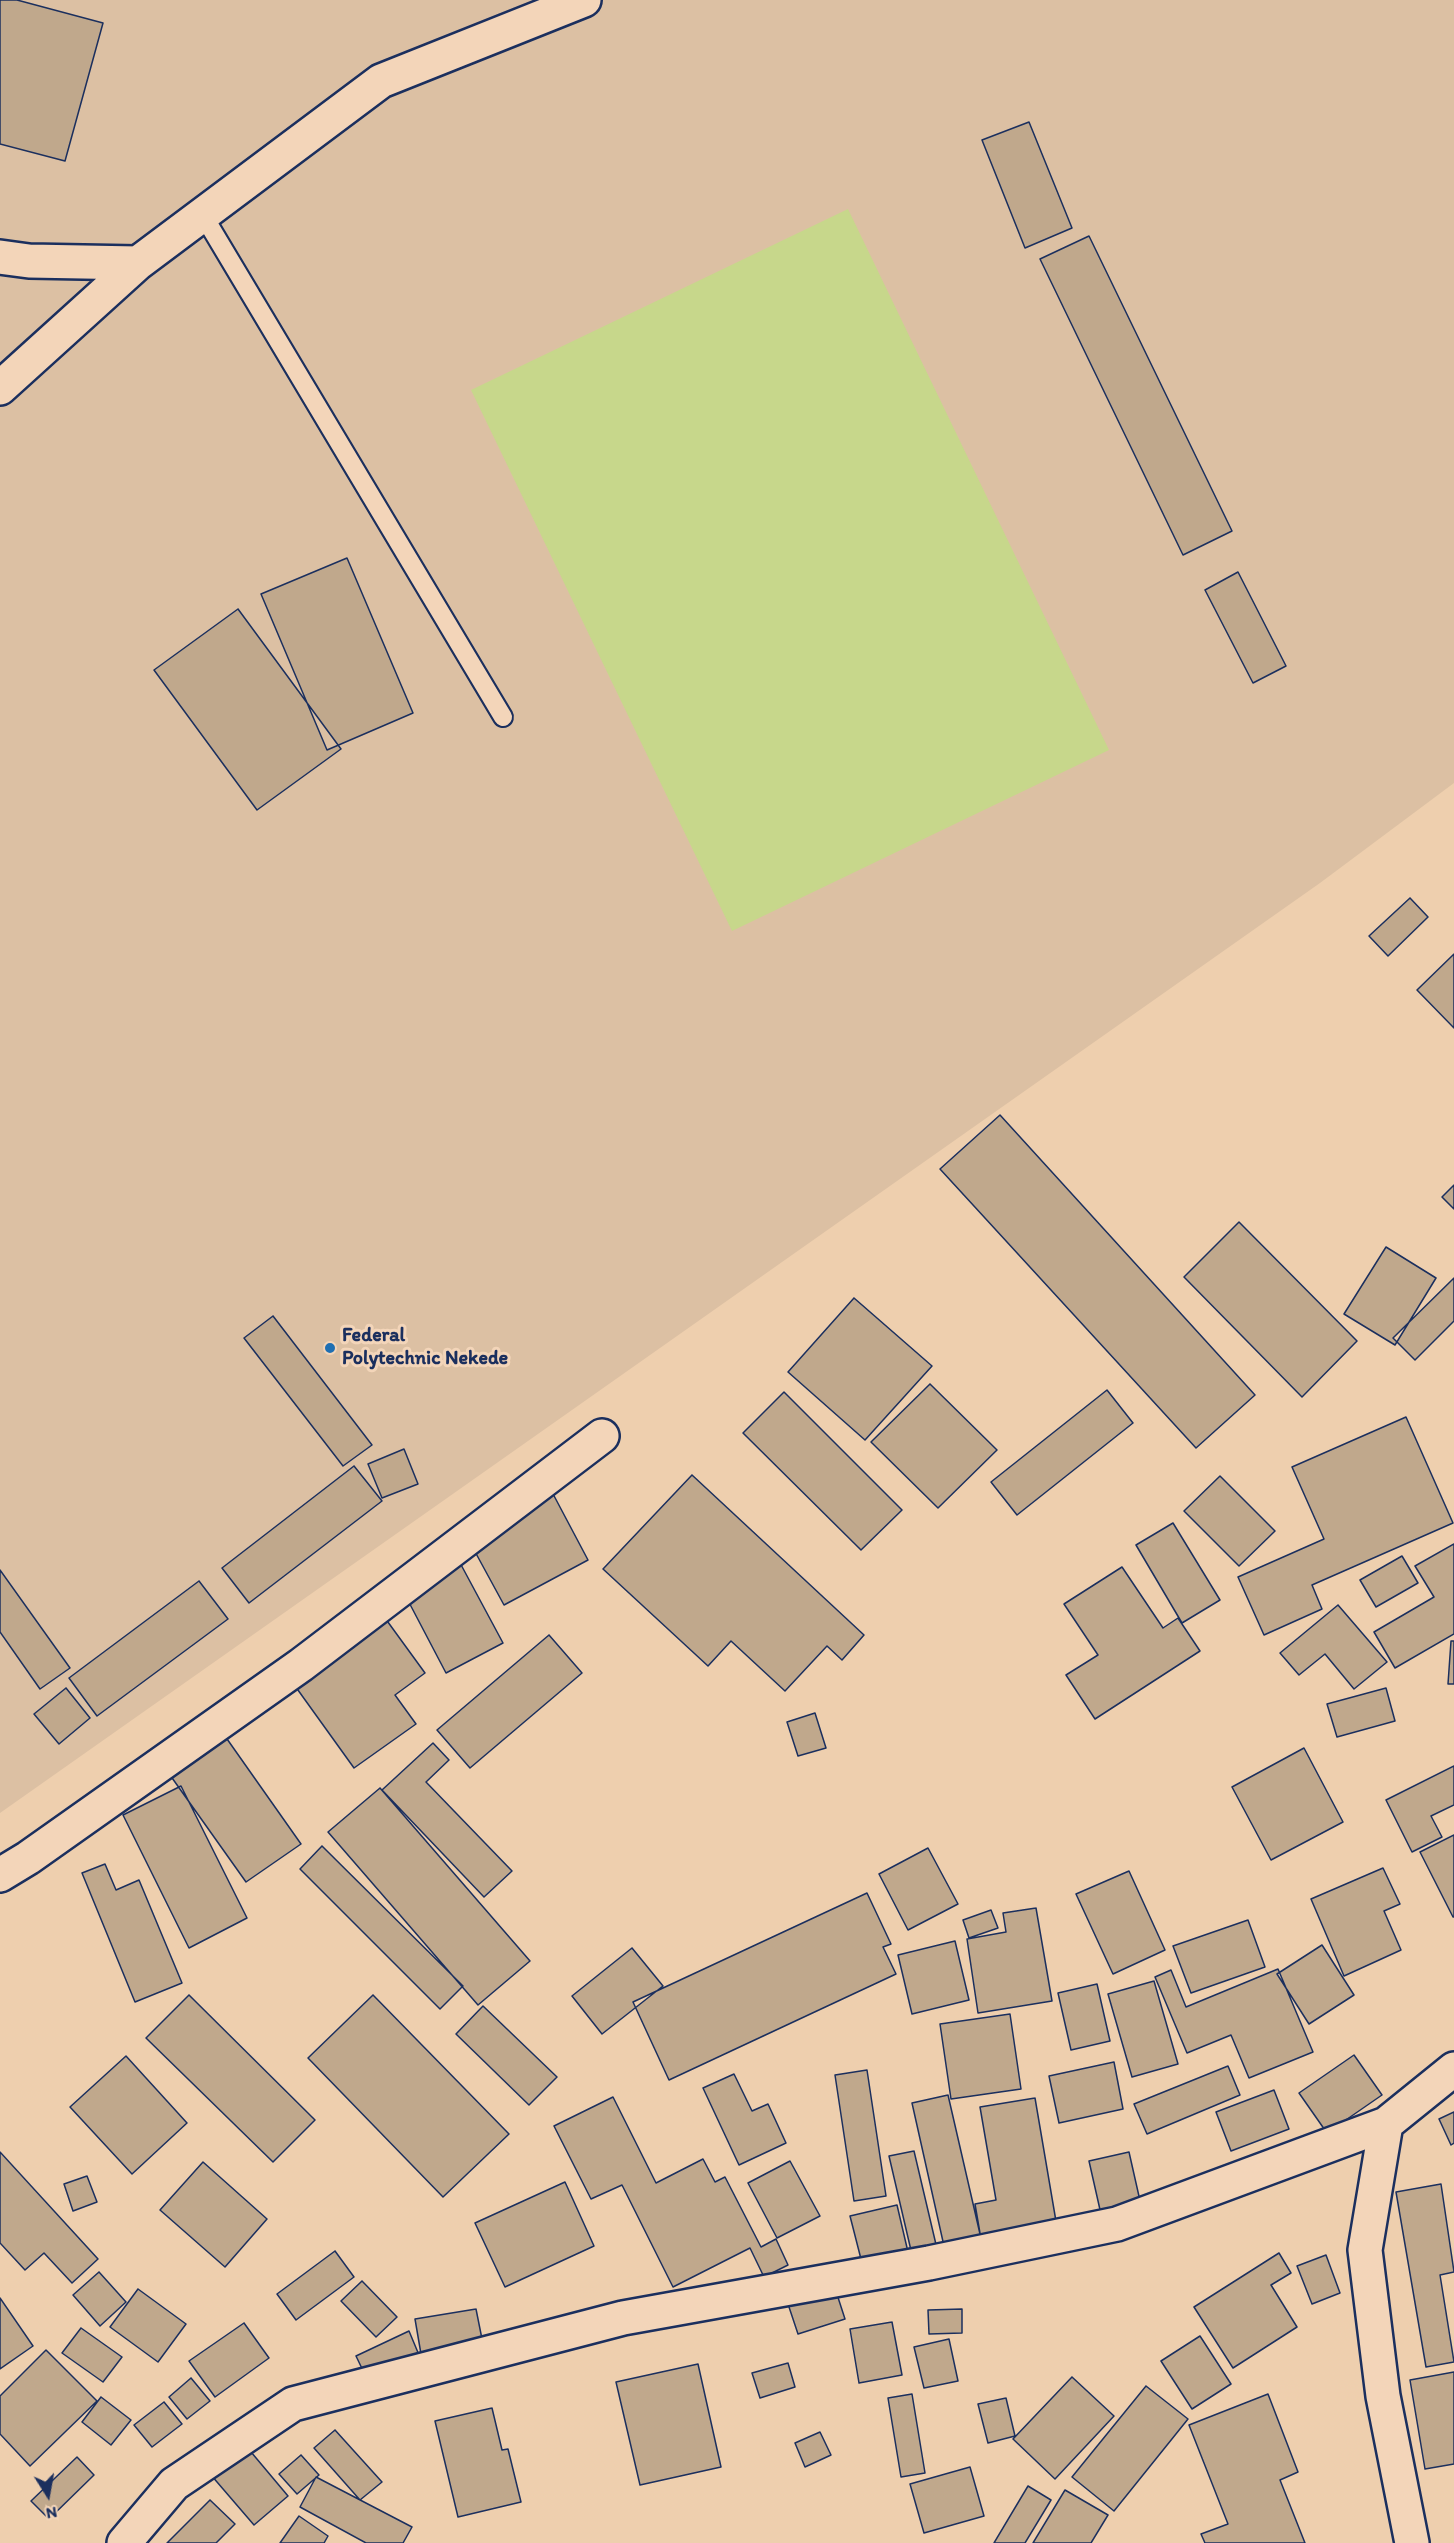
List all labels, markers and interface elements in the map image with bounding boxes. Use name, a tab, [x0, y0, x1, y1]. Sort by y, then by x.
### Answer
place label: Federal Polytechnic Nekede	[342, 1324, 508, 1371]
marker: Federal Polytechnic Nekede	[323, 1341, 337, 1355]
north arrow	[18, 2465, 78, 2525]
text: N	[44, 2503, 59, 2524]

